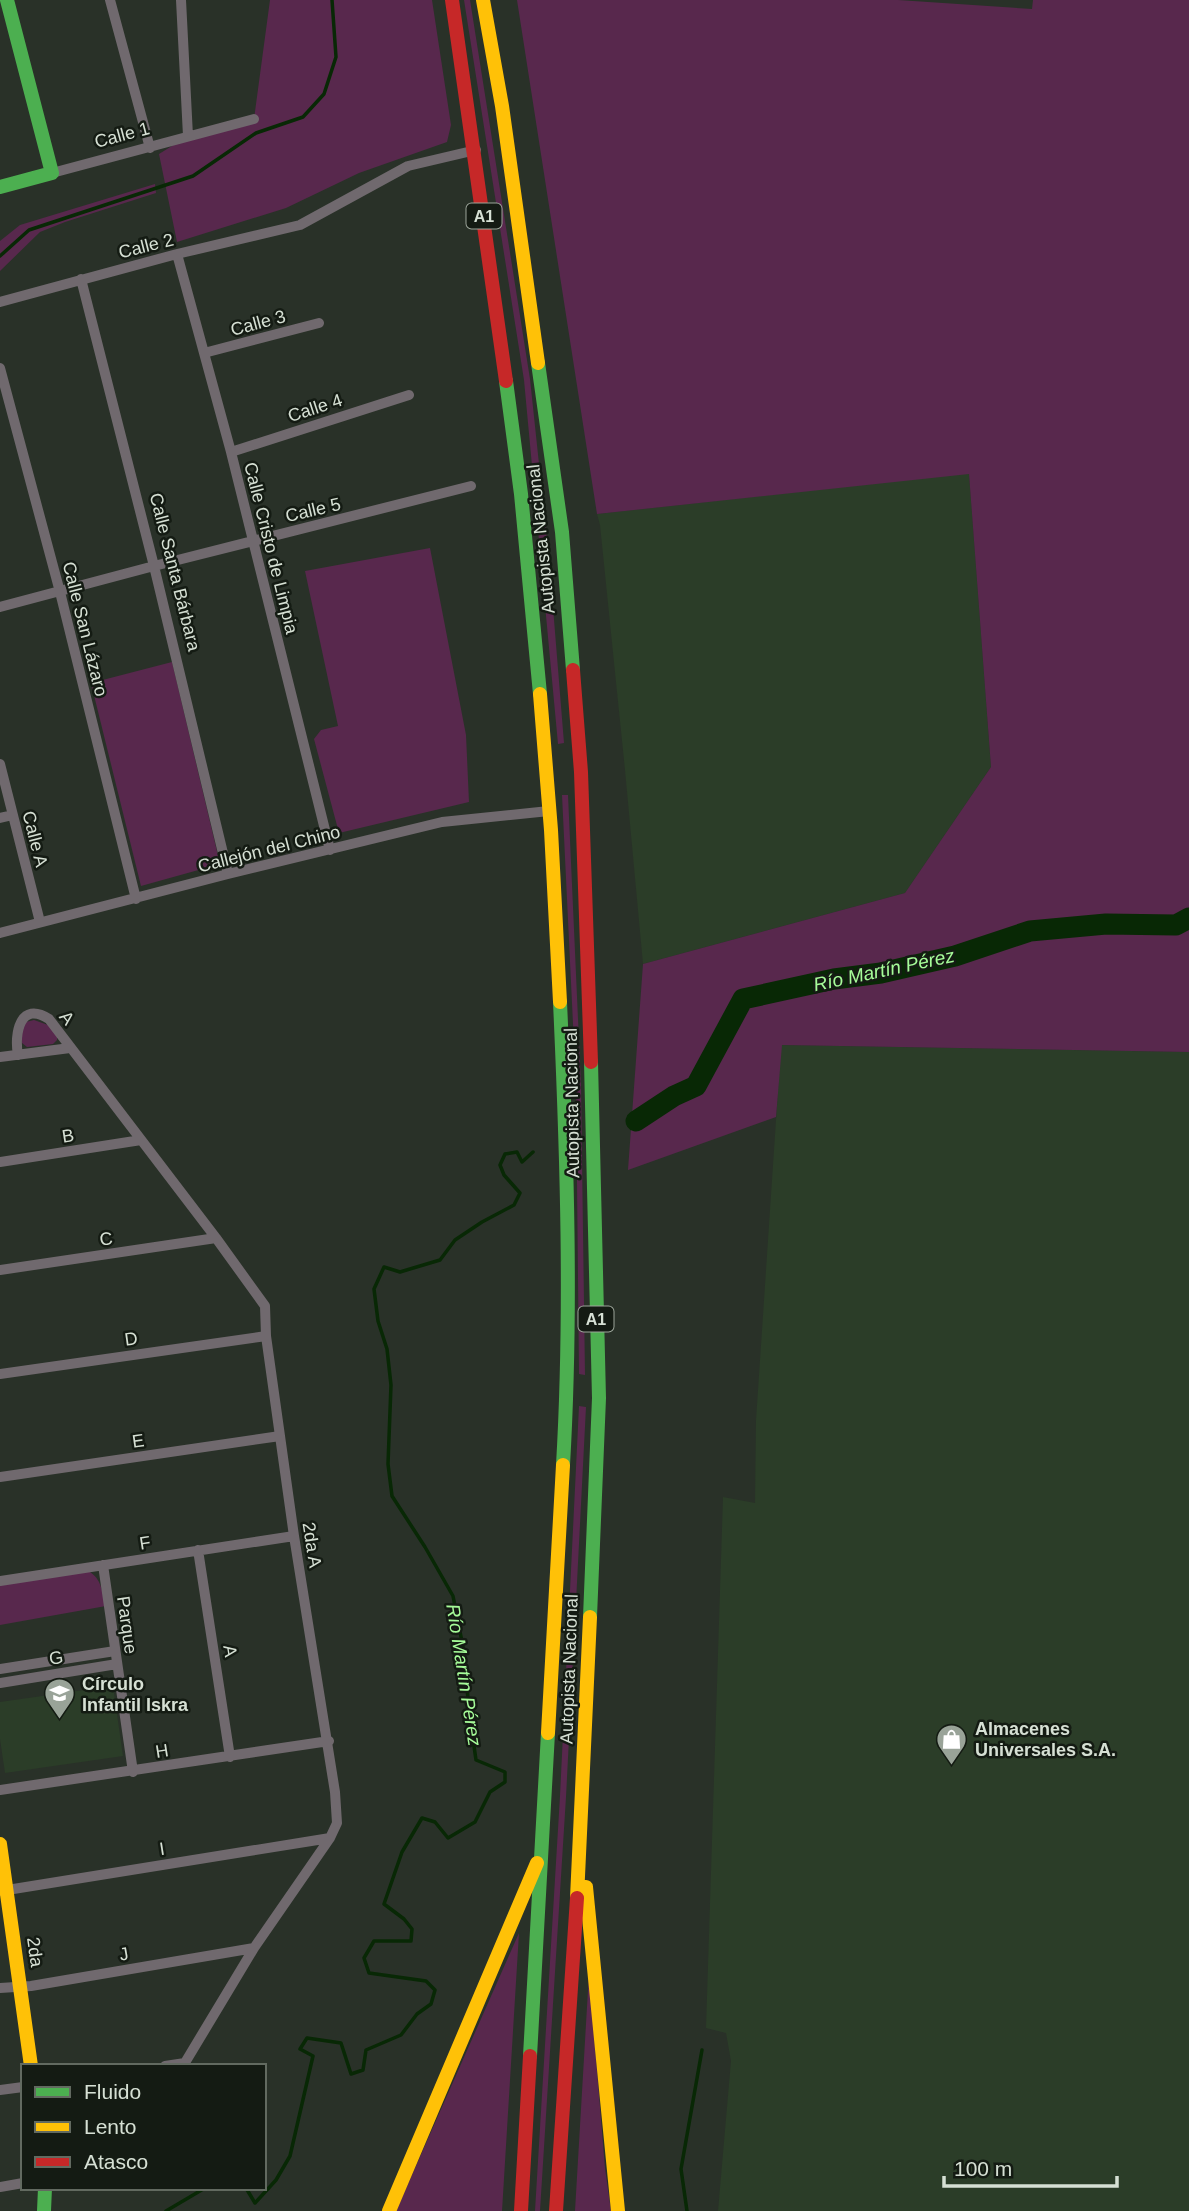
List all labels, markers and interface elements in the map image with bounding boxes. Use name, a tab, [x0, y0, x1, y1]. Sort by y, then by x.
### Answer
street label: Calle 1	[92, 118, 152, 152]
road number: A1	[466, 204, 502, 229]
street label: Calle 2	[116, 230, 176, 262]
street label: Calle 3	[228, 306, 288, 340]
street label: Calle 4	[285, 390, 345, 426]
street label: Calle Cristo de Limpia	[240, 460, 302, 637]
street label: Autopista Nacional	[523, 463, 559, 615]
street label: Calle Santa Bárbara	[146, 491, 205, 654]
street label: Calle 5	[283, 494, 343, 526]
street label: Calle San Lázaro	[59, 560, 111, 698]
street label: Calle A	[18, 809, 52, 869]
street label: Callejón del Chino	[196, 822, 342, 876]
water label: Río Martín Pérez	[812, 945, 957, 995]
street label: A	[55, 1007, 79, 1029]
street label: Autopista Nacional	[561, 1028, 583, 1178]
street label: B	[61, 1125, 75, 1147]
street label: C	[98, 1228, 114, 1250]
road number: A1	[578, 1306, 614, 1331]
street label: D	[123, 1328, 139, 1350]
street label: E	[131, 1430, 145, 1452]
street label: 2da A	[299, 1521, 325, 1569]
street label: F	[138, 1532, 152, 1554]
street label: Autopista Nacional	[556, 1594, 582, 1744]
street label: Parque	[113, 1595, 141, 1655]
water label: Río Martín Pérez	[442, 1602, 486, 1748]
street label: A	[219, 1644, 241, 1658]
street label: G	[47, 1647, 65, 1669]
place label: Círculo Infantil Iskra	[82, 1674, 189, 1715]
school or university icon: Círculo Infantil Iskra	[42, 1677, 76, 1721]
place label: Almacenes Universales S.A.	[975, 1719, 1116, 1760]
shop icon: Almacenes Universales S.A.	[935, 1722, 969, 1766]
street label: H	[154, 1740, 170, 1762]
street label: I	[158, 1839, 166, 1859]
street label: 2da	[23, 1936, 47, 1969]
street label: J	[118, 1943, 130, 1965]
legend	[21, 2064, 266, 2190]
text: Fluido	[84, 2080, 141, 2103]
text: Lento	[84, 2115, 137, 2138]
scale bar	[944, 2144, 1117, 2188]
text: Atasco	[84, 2150, 148, 2173]
text: 100 m	[954, 2157, 1012, 2180]

